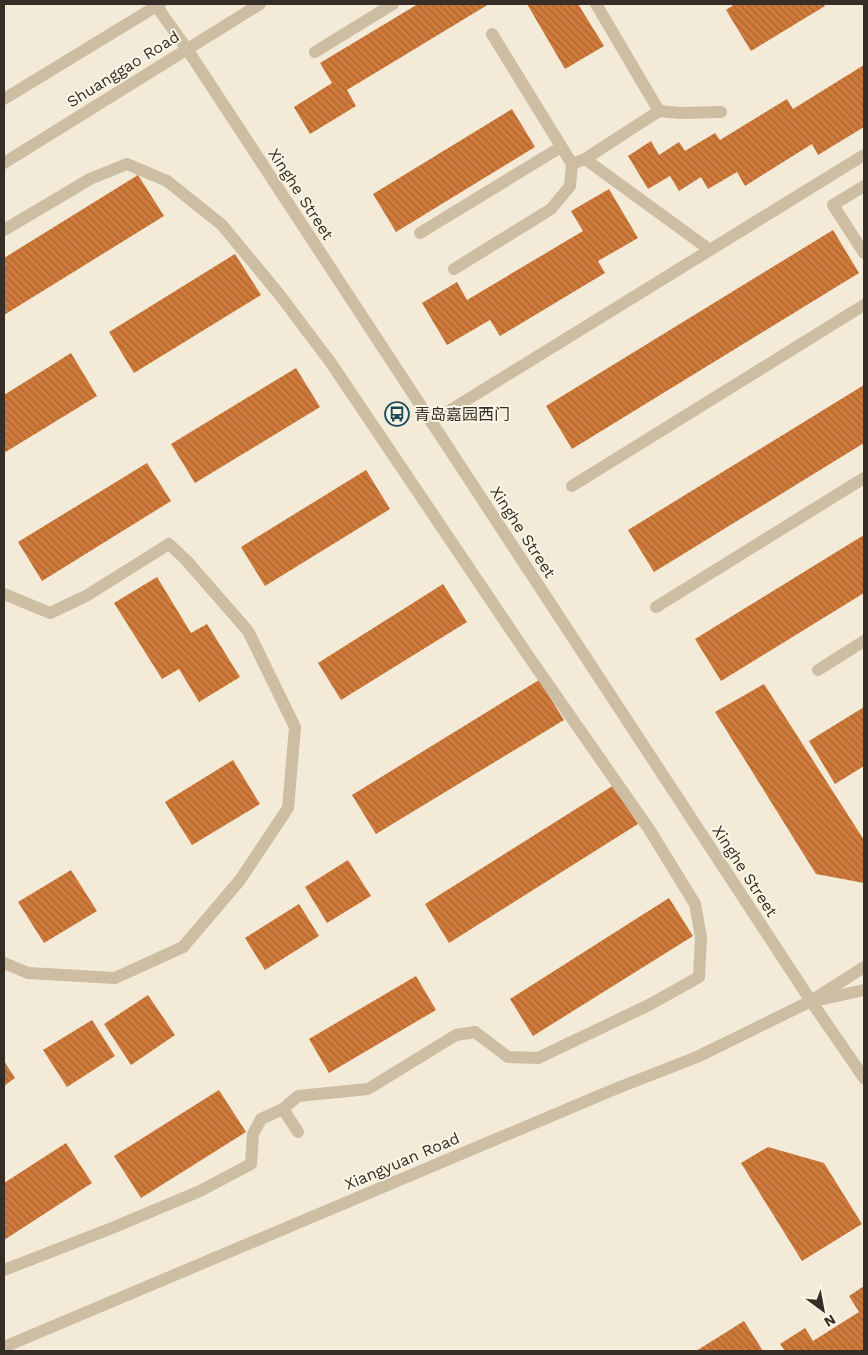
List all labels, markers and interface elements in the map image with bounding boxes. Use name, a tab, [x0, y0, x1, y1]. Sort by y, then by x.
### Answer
street label: Shuanggao Road	[63, 27, 183, 111]
street label: Xinghe Street	[264, 145, 338, 243]
bus stop icon: 青岛嘉园西门	[384, 401, 410, 427]
place label: 青岛嘉园西门	[414, 405, 510, 424]
street label: Xinghe Street	[486, 483, 560, 581]
street label: Xinghe Street	[708, 822, 782, 920]
street label: Xiangyuan Road	[342, 1128, 462, 1194]
north arrow	[798, 1285, 848, 1335]
text: N	[821, 1311, 839, 1331]

